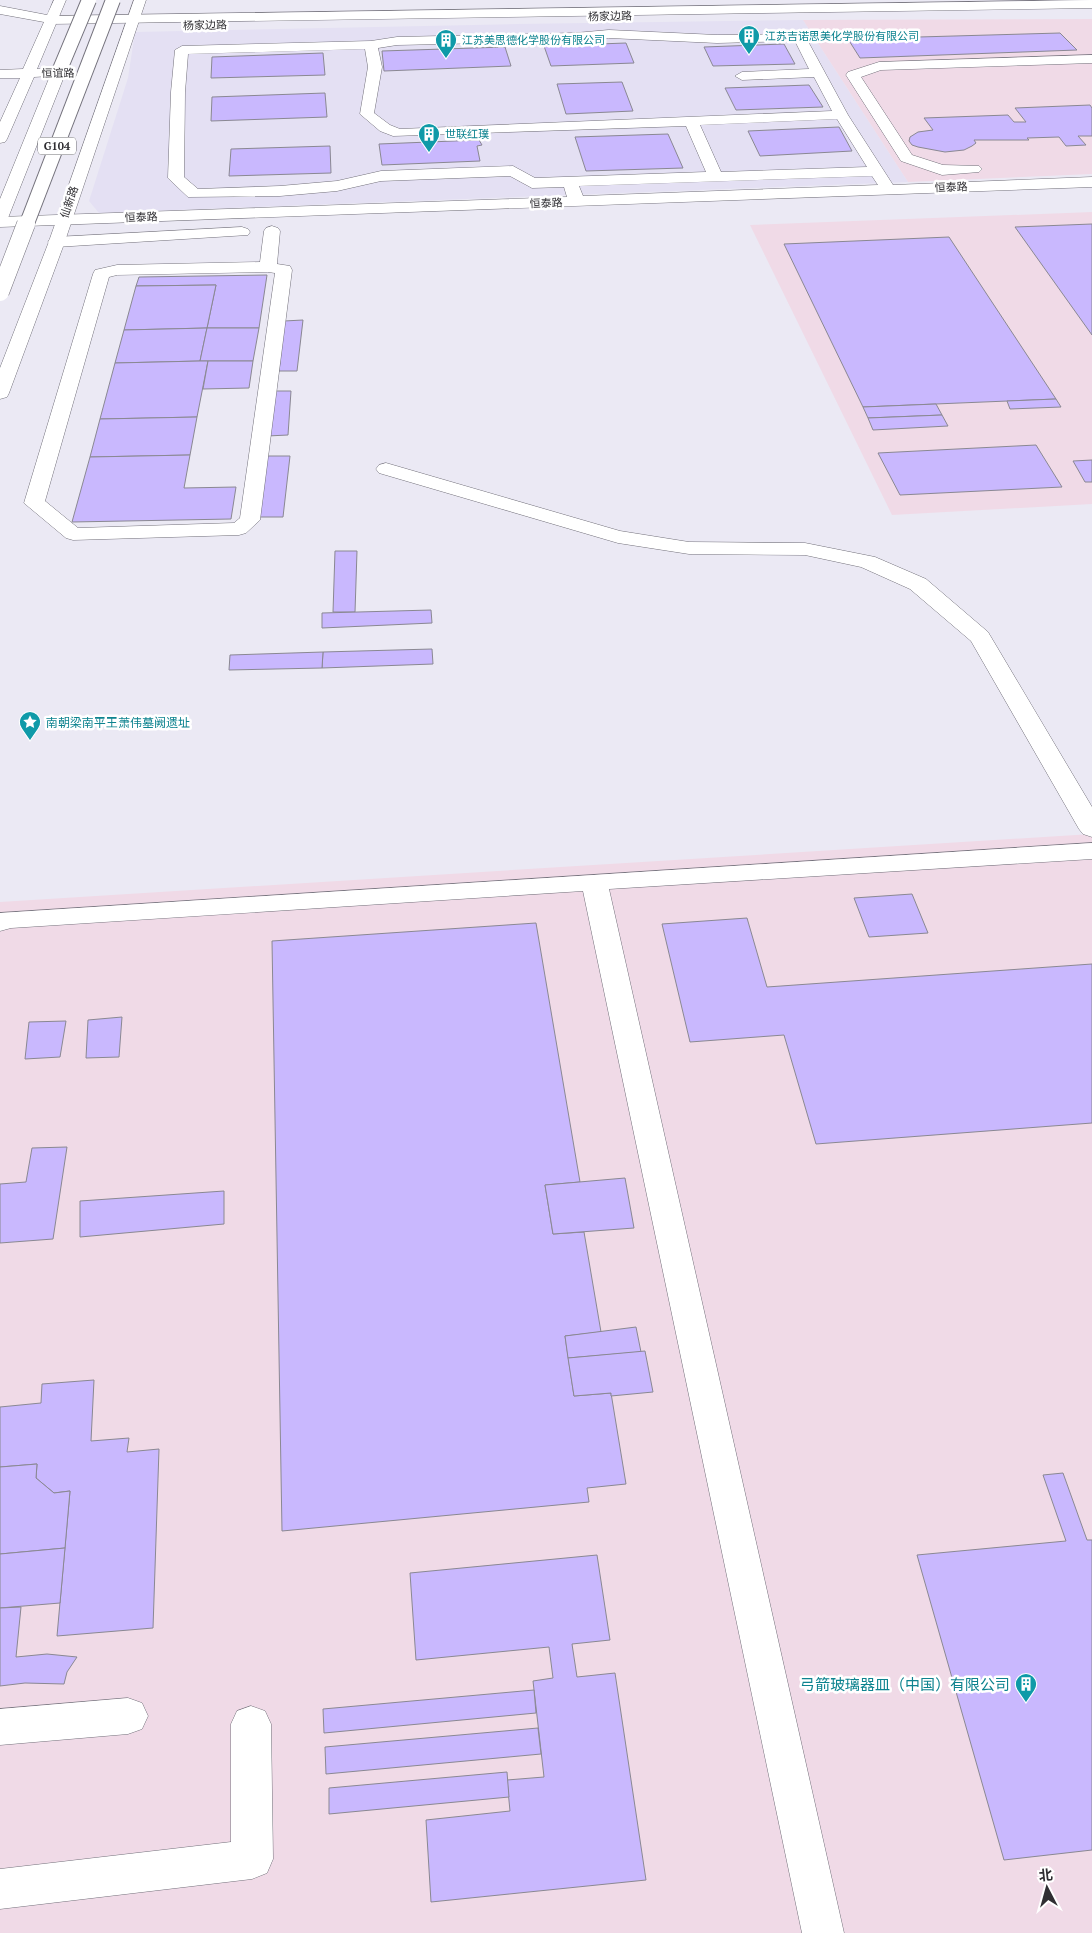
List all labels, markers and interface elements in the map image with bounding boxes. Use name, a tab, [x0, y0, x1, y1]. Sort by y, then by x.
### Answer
street label: 杨家边路	[588, 9, 632, 23]
street label: 杨家边路	[183, 18, 227, 32]
building icon: 江苏吉诺思美化学股份有限公司	[737, 24, 761, 55]
building icon: 江苏美思德化学股份有限公司	[434, 28, 458, 59]
place label: 江苏吉诺思美化学股份有限公司	[765, 29, 919, 43]
place label: 江苏美思德化学股份有限公司	[462, 33, 605, 47]
street label: 恒谊路	[41, 66, 75, 80]
building icon: 世联红璞	[417, 122, 441, 153]
place label: 世联红璞	[445, 127, 489, 141]
road number: G104	[38, 138, 76, 154]
street label: 恒泰路	[934, 179, 968, 195]
street label: 仙新路	[57, 184, 81, 220]
street label: 恒泰路	[529, 195, 563, 211]
street label: 恒泰路	[124, 209, 158, 225]
place icon: 南朝梁南平王萧伟墓阙遗址	[18, 710, 42, 741]
place label: 南朝梁南平王萧伟墓阙遗址	[46, 715, 190, 730]
building icon: 弓箭玻璃器皿（中国）有限公司	[1014, 1672, 1038, 1703]
place label: 弓箭玻璃器皿（中国）有限公司	[800, 1674, 1010, 1694]
north arrow	[1022, 1863, 1072, 1913]
text: 北	[1038, 1864, 1054, 1885]

